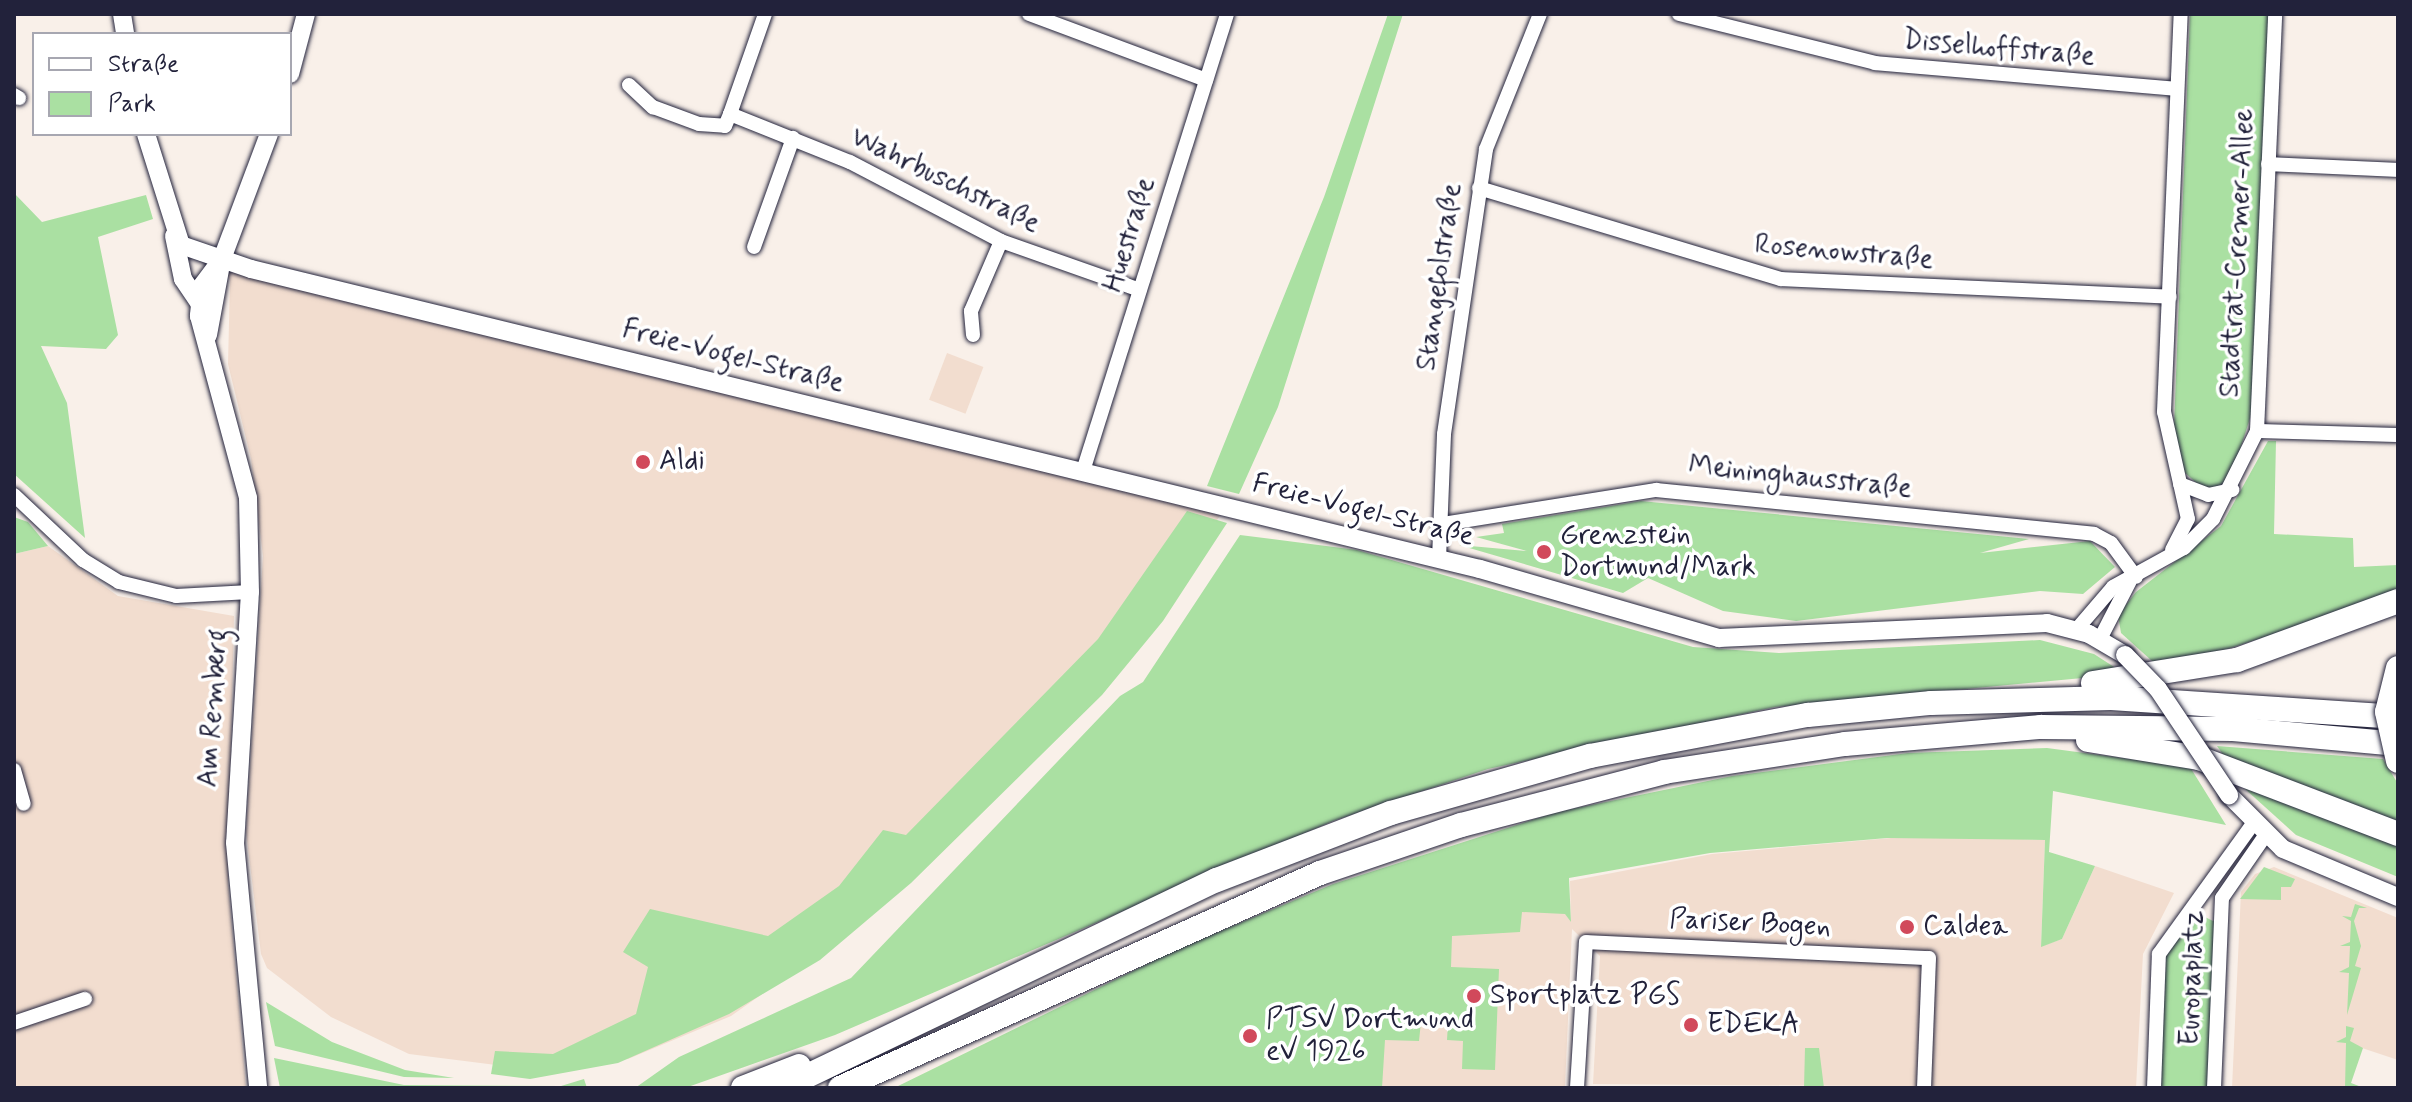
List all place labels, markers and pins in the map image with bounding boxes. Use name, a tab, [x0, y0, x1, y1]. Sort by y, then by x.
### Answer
place label: Aldi	[659, 445, 705, 479]
marker: Aldi	[634, 453, 652, 471]
place label: Grenzstein Dortmund/Mark	[1560, 519, 1756, 585]
marker: Grenzstein Dortmund/Mark	[1535, 543, 1553, 561]
place label: Caldea	[1923, 910, 2008, 944]
marker: Caldea	[1898, 918, 1916, 936]
place label: Sportplatz PGS	[1490, 979, 1680, 1013]
marker: Sportplatz PGS	[1465, 987, 1483, 1005]
place label: PTSV Dortmund eV 1926	[1266, 1003, 1462, 1069]
place label: EDEKA	[1707, 1008, 1800, 1042]
marker: EDEKA	[1682, 1016, 1700, 1034]
marker: PTSV Dortmund eV 1926	[1241, 1027, 1259, 1045]

